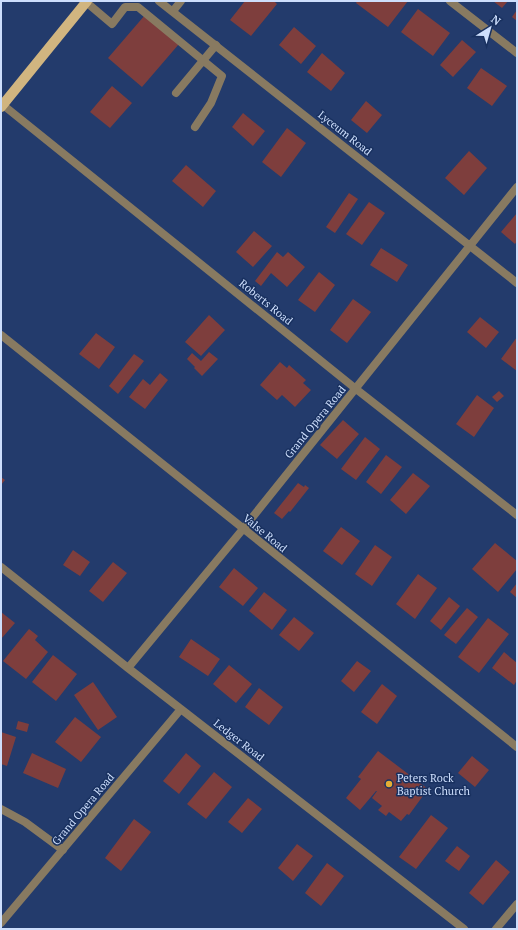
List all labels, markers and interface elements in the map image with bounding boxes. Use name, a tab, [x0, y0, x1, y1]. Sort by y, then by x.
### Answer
north arrow	[470, 8, 510, 48]
text: N	[488, 12, 504, 29]
street label: Lyceum Road	[315, 108, 375, 158]
street label: Roberts Road	[236, 276, 296, 328]
street label: Grand Opera Road	[281, 383, 349, 461]
street label: Valse Road	[240, 511, 290, 555]
street label: Ledger Road	[211, 716, 267, 764]
street label: Grand Opera Road	[49, 770, 117, 848]
place label: Peters Rock Baptist Church	[397, 771, 471, 798]
marker: Peters Rock Baptist Church	[384, 779, 394, 789]

